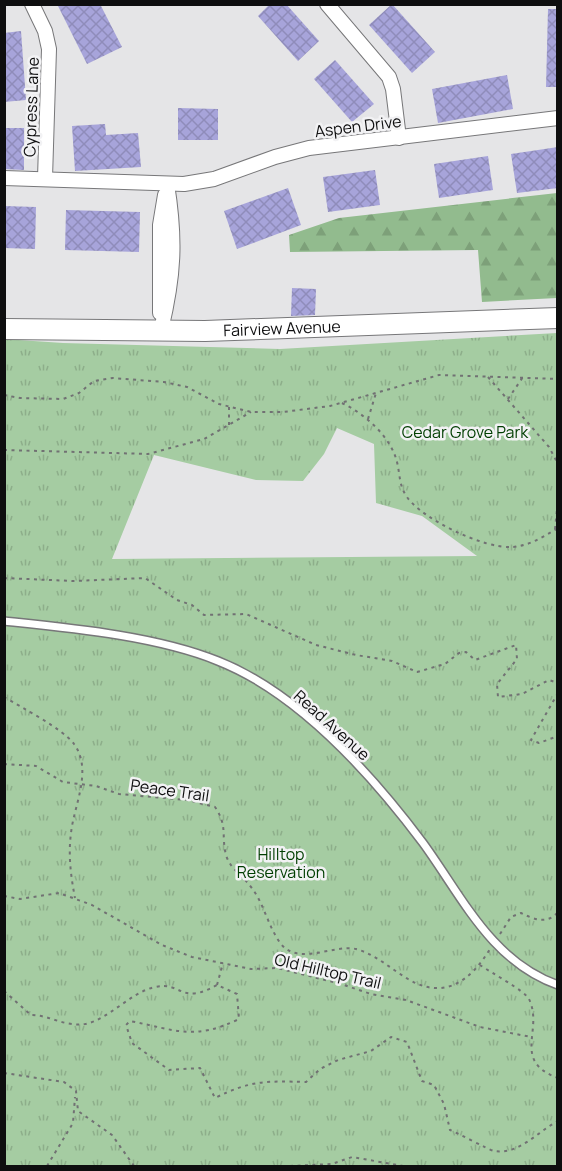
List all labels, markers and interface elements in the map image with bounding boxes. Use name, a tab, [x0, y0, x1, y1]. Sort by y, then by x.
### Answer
street label: Cypress Lane	[18, 57, 44, 157]
street label: Aspen Drive	[313, 110, 403, 142]
street label: Fairview Avenue	[223, 315, 341, 341]
park label: Cedar Grove Park	[402, 421, 529, 443]
street label: Read Avenue	[289, 685, 375, 765]
street label: Peace Trail	[129, 774, 211, 806]
park label: Hilltop Reservation	[237, 843, 325, 883]
street label: Old Hilltop Trail	[272, 948, 384, 994]

